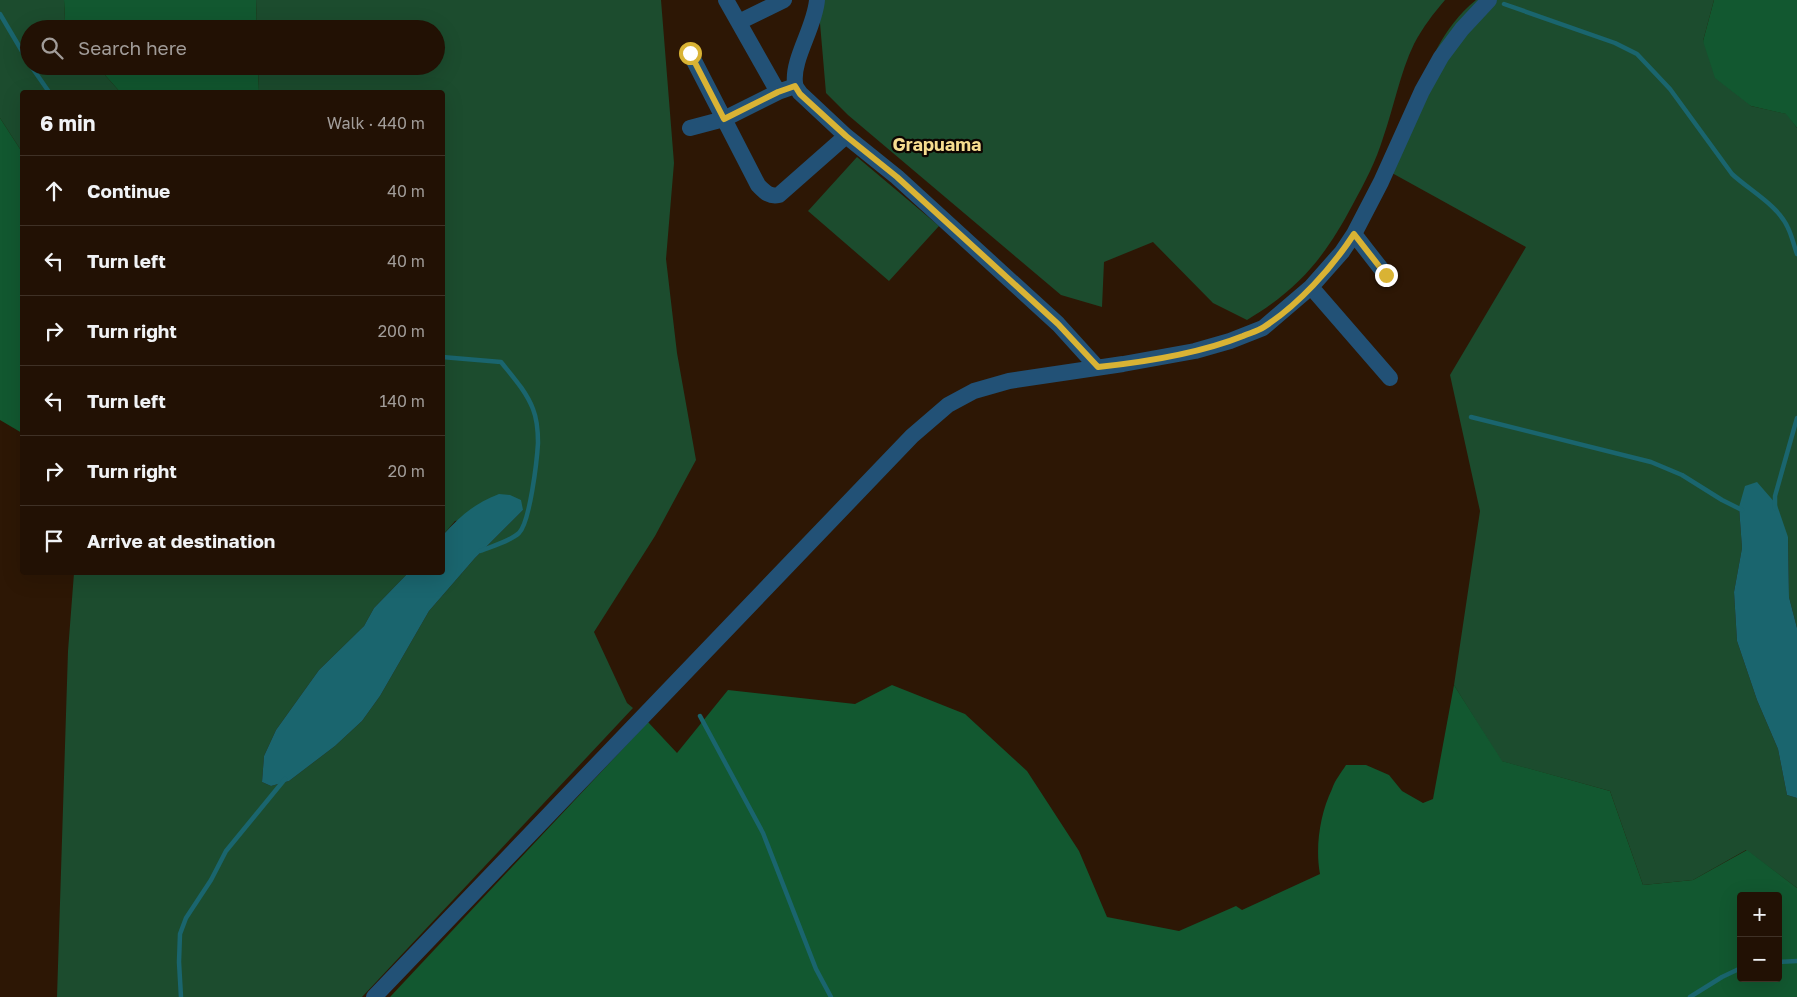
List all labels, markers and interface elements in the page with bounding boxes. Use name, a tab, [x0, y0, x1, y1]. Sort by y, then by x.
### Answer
search box	[20, 20, 445, 75]
icon: search	[38, 34, 66, 62]
text: Search here	[78, 36, 187, 59]
route start	[679, 42, 702, 65]
text: 6 min	[40, 110, 95, 136]
text: Walk · 440 m	[327, 113, 425, 133]
district label: Grapuama	[893, 133, 981, 155]
icon: ahead	[40, 177, 68, 205]
text: Continue	[87, 179, 170, 202]
text: 40 m	[387, 181, 425, 201]
icon: left	[40, 247, 68, 275]
text: Turn left	[87, 249, 166, 272]
text: 40 m	[387, 251, 425, 271]
route end	[1375, 264, 1398, 287]
icon: right	[40, 317, 68, 345]
text: Turn right	[87, 319, 177, 342]
text: 200 m	[378, 321, 425, 341]
icon: left	[40, 387, 68, 415]
text: Turn left	[87, 389, 166, 412]
text: 140 m	[379, 391, 425, 411]
icon: right	[40, 457, 68, 485]
text: Turn right	[87, 459, 177, 482]
text: 20 m	[388, 461, 425, 481]
icon: arrive	[40, 527, 68, 555]
text: Arrive at destination	[87, 529, 275, 552]
map controls	[1737, 892, 1782, 982]
button: +	[1737, 892, 1782, 937]
button: −	[1737, 937, 1782, 982]

